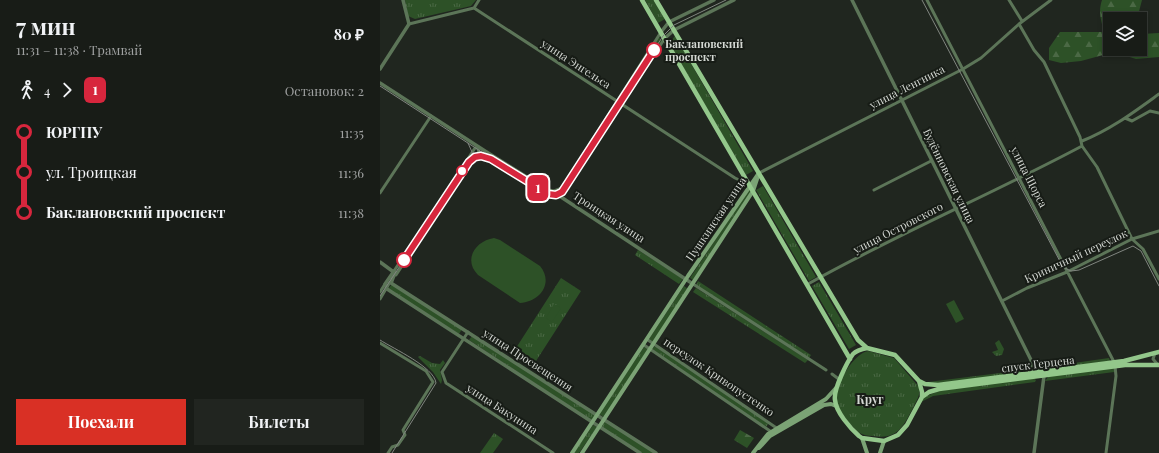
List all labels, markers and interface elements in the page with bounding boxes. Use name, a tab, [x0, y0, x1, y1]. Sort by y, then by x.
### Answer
text: 7 мин	[16, 11, 75, 41]
map controls	[1103, 12, 1147, 56]
button: layers	[1103, 12, 1147, 56]
text: 80 ₽	[334, 24, 364, 44]
street label: улица Энгельса	[538, 35, 614, 92]
place label: Баклановский проспект	[665, 36, 743, 64]
text: 11:31 – 11:38 · Трамвай	[16, 41, 142, 58]
marker: Баклановский проспект	[646, 42, 662, 58]
street label: улица Ленгника	[866, 61, 947, 112]
icon: walk	[16, 79, 38, 101]
icon: forward	[56, 79, 78, 101]
text: 1	[92, 80, 98, 99]
text: 4	[44, 82, 50, 99]
text: Остановок: 2	[285, 82, 364, 99]
text: ЮРГПУ	[46, 122, 102, 142]
text: 11:35	[340, 124, 364, 141]
street label: Будённовская улица	[920, 126, 979, 226]
street label: улица Щорса	[1007, 143, 1051, 210]
text: ул. Троицкая	[46, 162, 137, 182]
text: 11:36	[338, 164, 364, 181]
unlabelled marker	[456, 165, 468, 177]
street label: Пушкинская улица	[682, 173, 750, 264]
line badge: 1	[525, 175, 551, 201]
text: 1	[535, 178, 541, 197]
street label: Троицкая улица	[570, 188, 649, 246]
street label: улица Островского	[849, 198, 945, 257]
text: Баклановский проспект	[46, 202, 226, 222]
text: 11:38	[338, 204, 364, 221]
street label: Криничный переулок	[1022, 225, 1130, 286]
unlabelled marker	[396, 252, 412, 268]
street label: улица Просвещения	[480, 324, 576, 394]
street label: переулок Кривопустенко	[661, 334, 778, 419]
street label: спуск Герцена	[1000, 352, 1076, 375]
street label: улица Бакунина	[463, 379, 541, 438]
district label: Круг	[856, 391, 884, 407]
button: Поехали	[16, 399, 186, 445]
button: Билеты	[194, 399, 364, 445]

